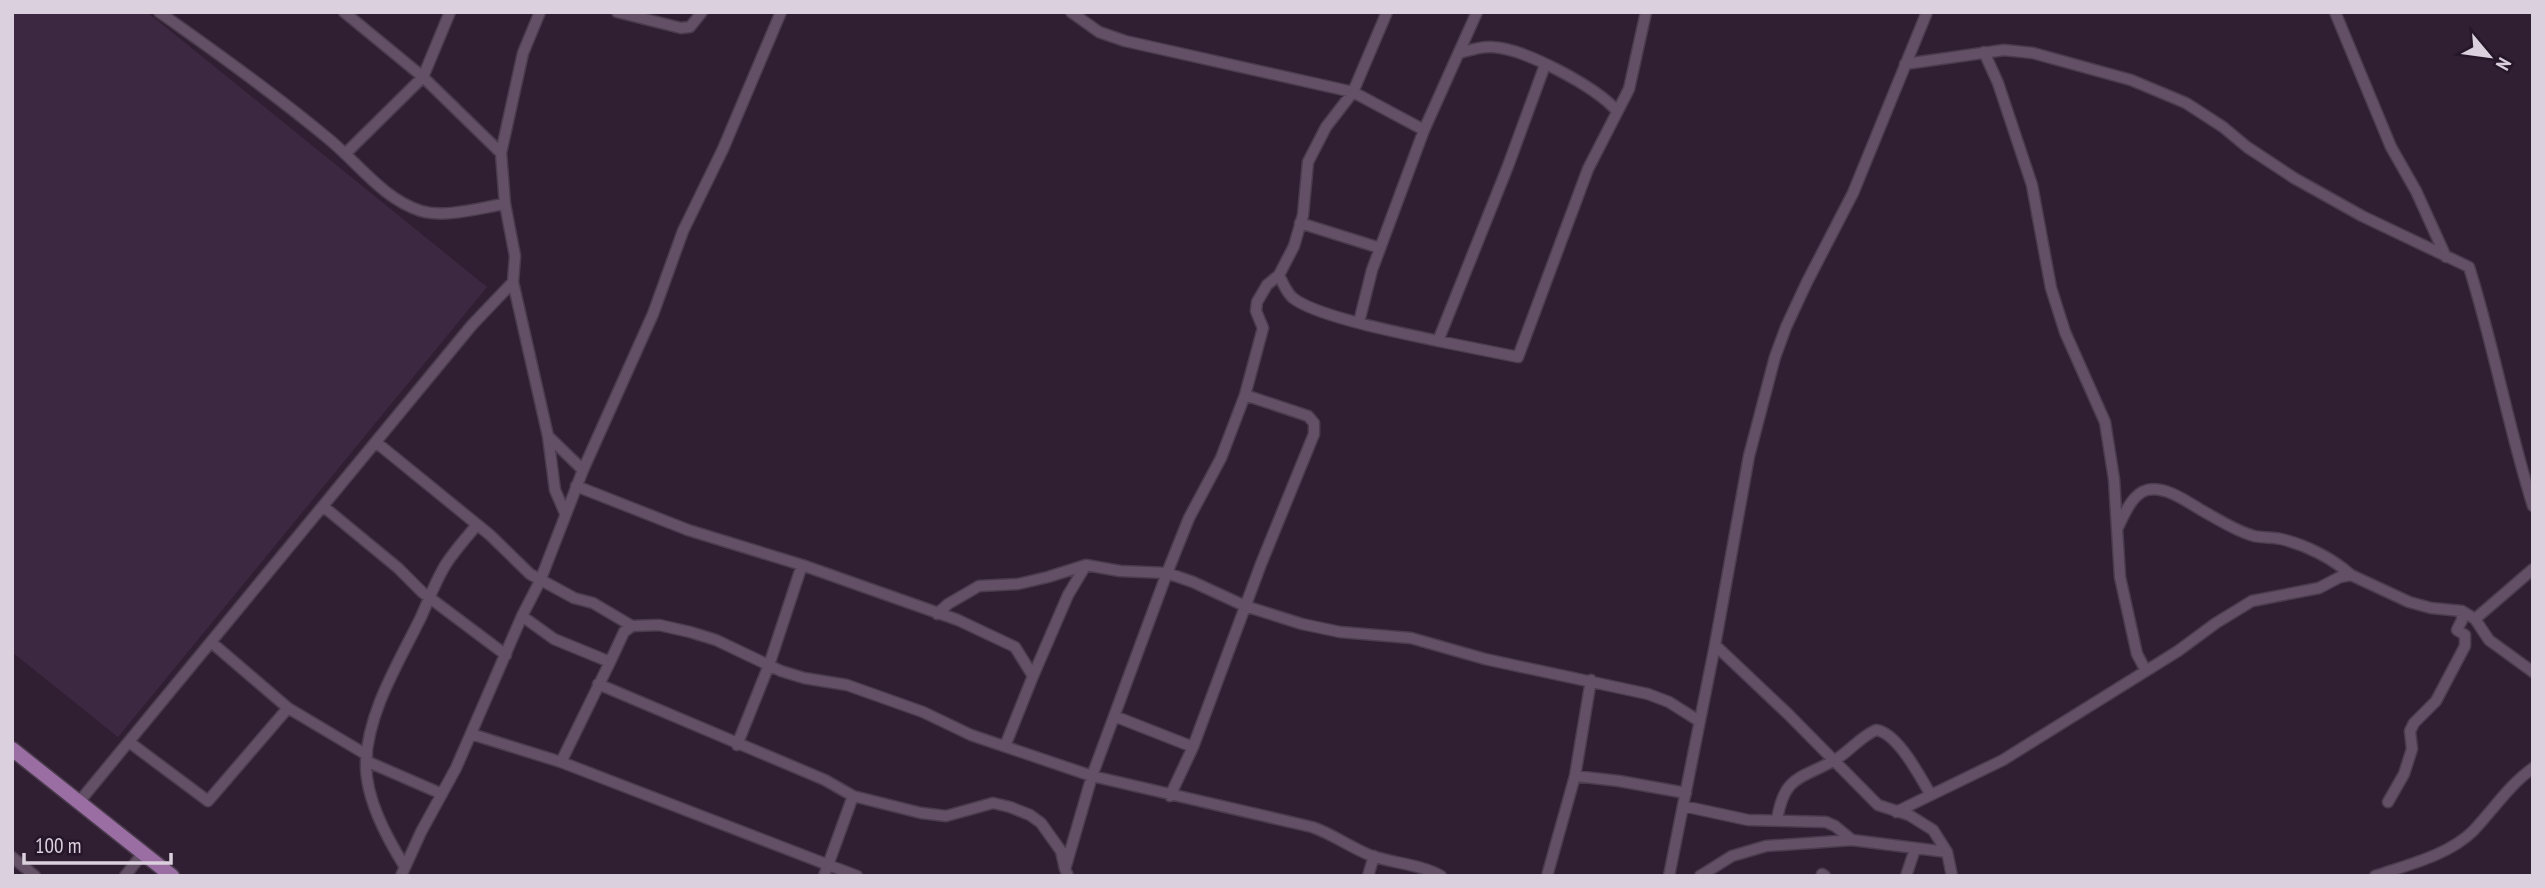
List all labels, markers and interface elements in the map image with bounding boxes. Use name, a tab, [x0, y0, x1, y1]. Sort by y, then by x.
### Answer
north arrow	[2454, 21, 2524, 91]
text: N	[2491, 54, 2517, 75]
scale bar	[24, 822, 172, 866]
text: 100 m	[35, 832, 81, 859]

